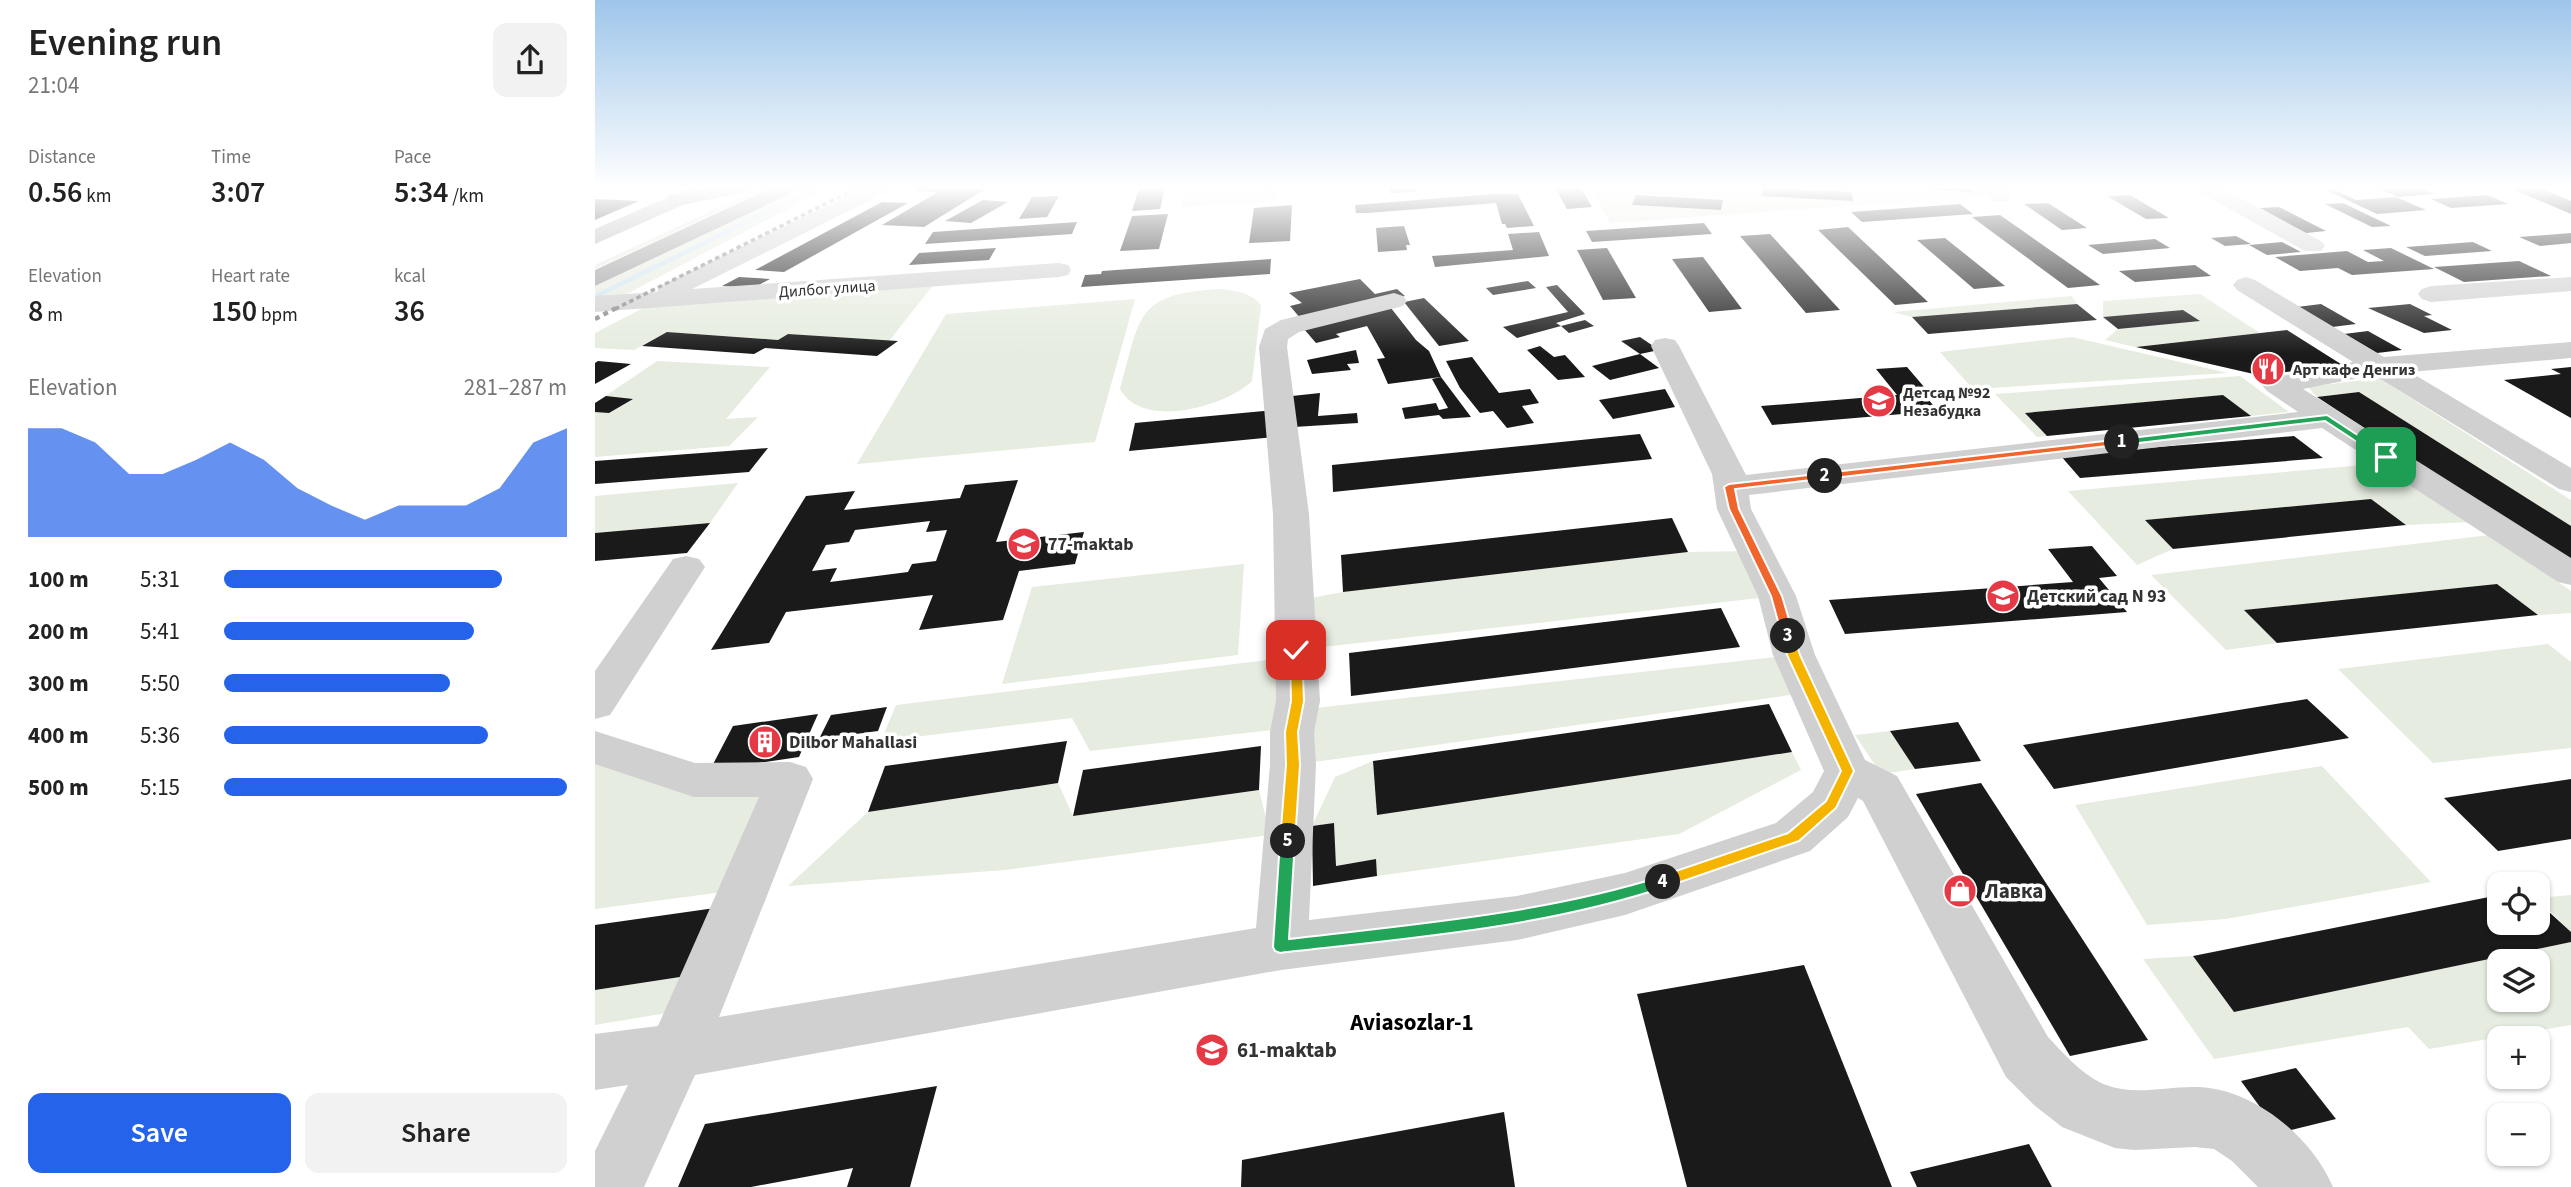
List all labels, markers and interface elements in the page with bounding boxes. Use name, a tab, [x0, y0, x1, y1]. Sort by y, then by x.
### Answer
text: Evening run	[28, 16, 222, 70]
button: share	[493, 23, 567, 97]
text: 21:04	[28, 69, 79, 102]
text: Distance	[28, 144, 96, 171]
text: Time	[211, 144, 251, 171]
text: Pace	[394, 144, 431, 171]
text: 0.56	[28, 171, 82, 214]
text: 3:07	[211, 171, 265, 214]
text: 5:34	[394, 171, 448, 214]
text: km	[82, 183, 111, 210]
text: /km	[448, 183, 484, 210]
text: Elevation	[28, 263, 102, 290]
text: Heart rate	[211, 263, 290, 290]
text: kcal	[394, 263, 426, 290]
street label: Дилбог улица	[778, 275, 876, 303]
text: 8	[28, 290, 43, 333]
text: 150	[211, 290, 257, 333]
text: 36	[394, 290, 425, 333]
text: m	[43, 302, 63, 329]
text: bpm	[257, 302, 298, 329]
restaurant icon: Арт кафе Денгиз	[2249, 350, 2287, 388]
place label: Арт кафе Денгиз	[2292, 359, 2416, 381]
text: Elevation	[28, 371, 118, 404]
text: 281–287 m	[464, 371, 567, 404]
school or university icon: Детсад №92 Незабудка	[1860, 382, 1898, 420]
place label: Детсад №92 Незабудка	[1903, 382, 1990, 422]
pin: 1	[2105, 424, 2139, 460]
pin	[2356, 427, 2416, 487]
text: 1	[2116, 428, 2127, 455]
icon: arrive	[2367, 438, 2405, 476]
pin: 2	[1807, 458, 1843, 494]
text: 2	[1819, 462, 1830, 489]
school or university icon: 77-maktab	[1005, 525, 1043, 563]
place label: 77-maktab	[1048, 532, 1133, 557]
text: 100 m	[28, 563, 89, 596]
text: 5:31	[140, 563, 180, 596]
school or university icon: Детский сад N 93	[1984, 577, 2022, 615]
place label: Детский сад N 93	[2027, 584, 2166, 609]
text: 200 m	[28, 615, 89, 648]
text: 5:41	[140, 615, 180, 648]
pin: 3	[1771, 618, 1805, 654]
pin	[1266, 620, 1326, 680]
text: 3	[1782, 622, 1793, 649]
icon: check	[1277, 631, 1315, 669]
text: 300 m	[28, 667, 89, 700]
text: 5:50	[140, 667, 180, 700]
text: 400 m	[28, 719, 89, 752]
text: 5:36	[140, 719, 180, 752]
building icon: Dilbor Mahallasi	[746, 723, 784, 761]
place label: Dilbor Mahallasi	[789, 730, 917, 755]
text: 500 m	[28, 771, 89, 804]
text: 5:15	[140, 771, 180, 804]
pin: 5	[1271, 824, 1305, 858]
text: 5	[1282, 827, 1293, 854]
pin: 4	[1645, 864, 1681, 900]
text: 4	[1657, 868, 1668, 895]
shop icon: Лавка	[1941, 872, 1979, 910]
map controls	[2487, 872, 2550, 1166]
button: locate	[2487, 872, 2550, 935]
place label: Лавка	[1984, 876, 2043, 906]
button: layers	[2487, 949, 2550, 1012]
district label: Aviasozlar-1	[1349, 1006, 1474, 1039]
button: +	[2487, 1026, 2550, 1089]
school or university icon: 61-maktab	[1193, 1031, 1231, 1069]
place label: 61-maktab	[1237, 1035, 1337, 1065]
button: Save	[28, 1093, 291, 1173]
button: Share	[305, 1093, 567, 1173]
button: −	[2487, 1103, 2550, 1166]

